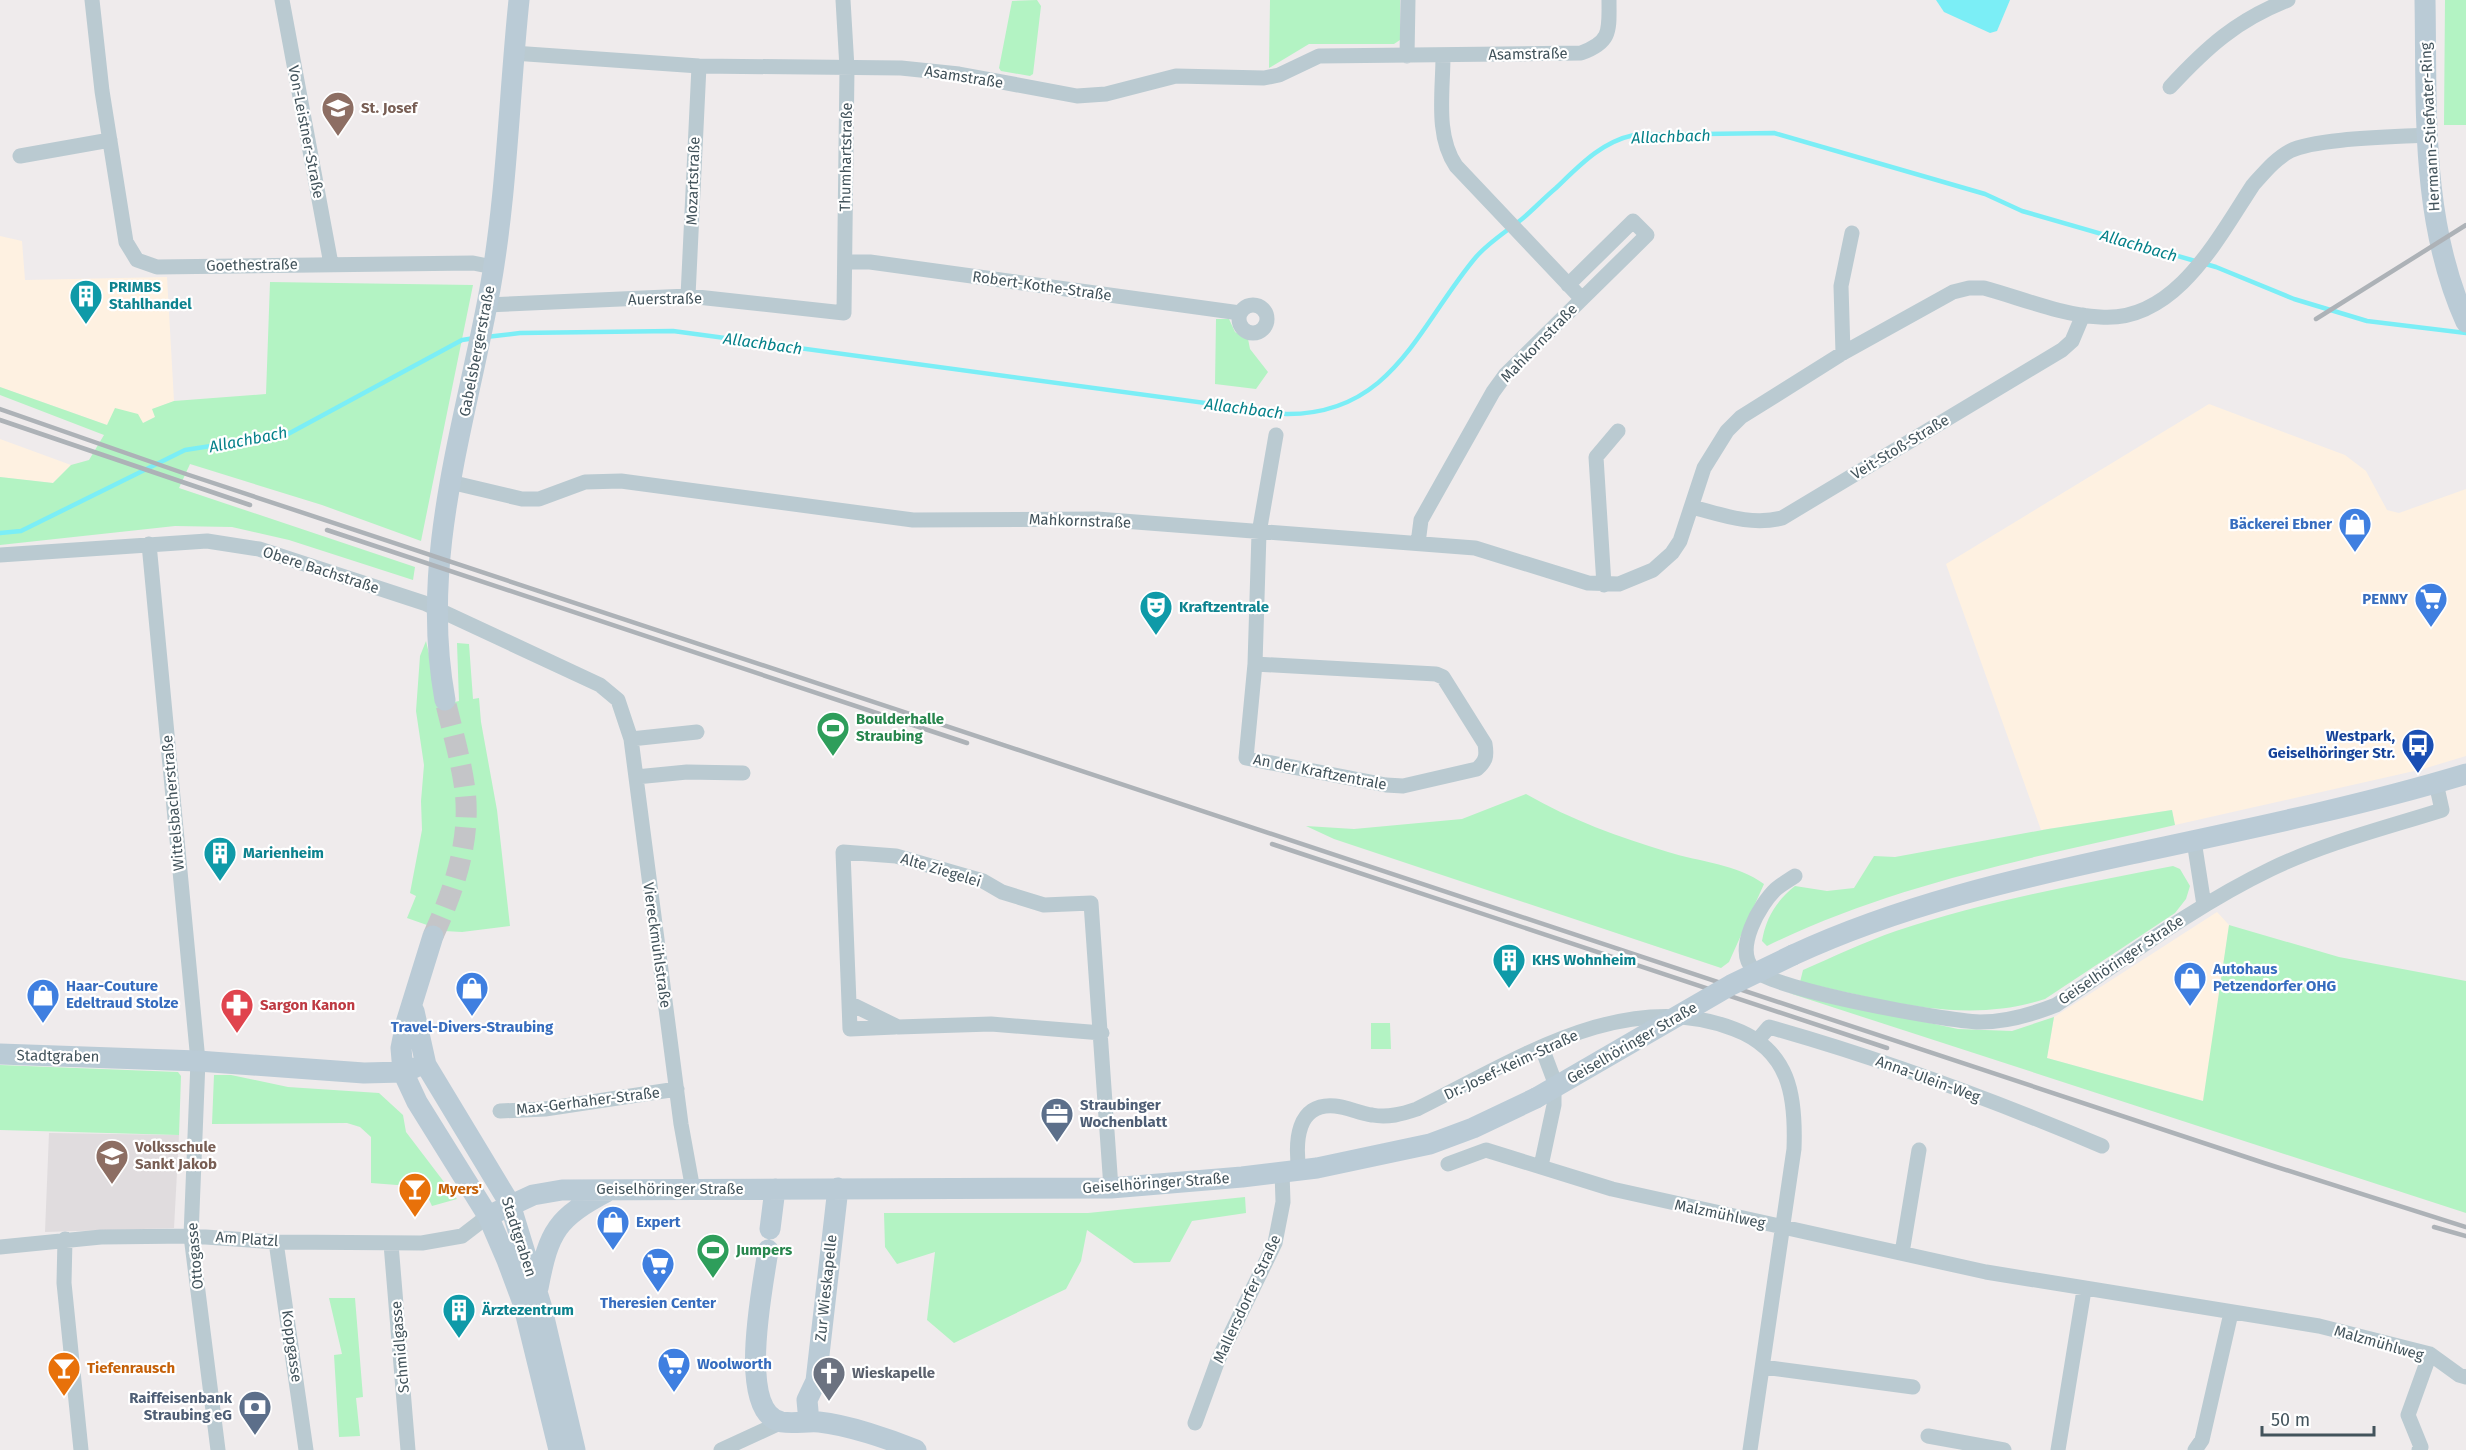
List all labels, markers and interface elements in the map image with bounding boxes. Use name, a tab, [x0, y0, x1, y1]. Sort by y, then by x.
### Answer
street label: Hermann-Stiefvater-Ring	[2417, 42, 2443, 212]
street label: Asamstraße	[1488, 44, 1568, 64]
street label: Asamstraße	[923, 62, 1005, 92]
street label: Von-Leistner-Straße	[284, 64, 328, 200]
school or university icon: St. Josef	[320, 90, 356, 137]
place label: St. Josef	[361, 99, 419, 117]
street label: Thumhartstraße	[836, 102, 856, 212]
water label: Allachbach	[1630, 126, 1711, 147]
street label: Mozartstraße	[682, 136, 704, 226]
water label: Allachbach	[2097, 225, 2180, 266]
street label: Goethestraße	[206, 255, 298, 275]
street label: Robert-Kothe-Straße	[971, 267, 1113, 305]
building icon: PRIMBS Stahlhandel	[68, 278, 104, 325]
place label: PRIMBS Stahlhandel	[109, 278, 192, 313]
street label: Gabelsbergerstraße	[455, 284, 499, 418]
street label: Auerstraße	[628, 289, 702, 309]
street label: Mahkornstraße	[1497, 300, 1581, 386]
water label: Allachbach	[721, 328, 804, 358]
water label: Allachbach	[1202, 394, 1284, 423]
street label: Veit-Stoß-Straße	[1848, 411, 1952, 483]
water label: Allachbach	[206, 423, 289, 457]
shop icon: Bäckerei Ebner	[2337, 506, 2373, 553]
street label: Mahkornstraße	[1029, 510, 1131, 532]
place label: Bäckerei Ebner	[2230, 515, 2333, 533]
street label: Obere Bachstraße	[261, 543, 381, 597]
supermarket icon: PENNY	[2413, 581, 2449, 628]
theatre icon: Kraftzentrale	[1138, 589, 1174, 636]
place label: PENNY	[2362, 590, 2409, 608]
place label: Kraftzentrale	[1179, 598, 1269, 616]
sports icon: Boulderhalle Straubing	[815, 710, 851, 757]
place label: Boulderhalle Straubing	[856, 710, 944, 745]
place label: Westpark, Geiselhöringer Str.	[2268, 727, 2395, 762]
bus stop icon: Westpark, Geiselhöringer Str.	[2400, 727, 2436, 774]
street label: Wittelsbacherstraße	[158, 734, 188, 872]
street label: An der Kraftzentrale	[1252, 750, 1388, 794]
building icon: Marienheim	[202, 835, 238, 882]
place label: Marienheim	[243, 844, 324, 862]
street label: Alte Ziegelei	[899, 849, 983, 891]
street label: Viereckmühlstraße	[639, 881, 675, 1009]
street label: Geiselhöringer Straße	[2055, 911, 2187, 1009]
building icon: KHS Wohnheim	[1491, 942, 1527, 989]
place label: KHS Wohnheim	[1532, 951, 1636, 969]
shop icon: Autohaus Petzendorfer OHG	[2172, 960, 2208, 1007]
place label: Autohaus Petzendorfer OHG	[2212, 960, 2336, 995]
shop icon: Travel-Divers-Straubing	[454, 970, 490, 1017]
shop icon: Haar-Couture Edeltraud Stolze	[25, 977, 61, 1024]
place label: Haar-Couture Edeltraud Stolze	[66, 977, 178, 1012]
pharmacy icon: Sargon Kanon	[219, 987, 255, 1034]
place label: Sargon Kanon	[260, 996, 355, 1014]
street label: Geiselhöringer Straße	[1564, 998, 1700, 1088]
place label: Travel-Divers-Straubing	[391, 1018, 554, 1036]
street label: Dr.-Josef-Keim-Straße	[1441, 1026, 1581, 1104]
street label: Stadtgraben	[16, 1046, 100, 1066]
street label: Anna-Ulein-Weg	[1873, 1052, 1983, 1106]
street label: Max-Gerhaher-Straße	[515, 1083, 661, 1119]
office icon: Straubinger Wochenblatt	[1039, 1096, 1075, 1143]
place label: Straubinger Wochenblatt	[1080, 1096, 1167, 1131]
school or university icon: Volksschule Sankt Jakob	[94, 1138, 130, 1185]
place label: Volksschule Sankt Jakob	[134, 1138, 217, 1173]
street label: Geiselhöringer Straße	[1082, 1169, 1230, 1197]
bar icon: Myers'	[397, 1171, 433, 1218]
place label: Myers'	[438, 1180, 482, 1198]
street label: Geiselhöringer Straße	[596, 1180, 744, 1198]
street label: Stadtgraben	[498, 1195, 540, 1279]
street label: Malzmühlweg	[1673, 1196, 1767, 1232]
shop icon: Expert	[595, 1204, 631, 1251]
place label: Expert	[636, 1213, 681, 1231]
street label: Ottogasse	[183, 1222, 207, 1290]
street label: Am Platzl	[215, 1228, 280, 1250]
sports icon: Jumpers	[695, 1232, 731, 1279]
street label: Mallersdorfer Straße	[1209, 1232, 1285, 1366]
street label: Zur Wieskapelle	[811, 1234, 841, 1342]
place label: Jumpers	[735, 1241, 792, 1259]
supermarket icon: Theresien Center	[640, 1246, 676, 1293]
building icon: Ärztezentrum	[441, 1292, 477, 1339]
place label: Theresien Center	[600, 1294, 717, 1312]
street label: Schmidlgasse	[387, 1300, 413, 1394]
place label: Ärztezentrum	[481, 1301, 574, 1319]
street label: Koppgasse	[278, 1309, 306, 1383]
street label: Malzmühlweg	[2332, 1322, 2426, 1364]
supermarket icon: Woolworth	[656, 1346, 692, 1393]
bar icon: Tiefenrausch	[46, 1350, 82, 1397]
place label: Woolworth	[697, 1355, 772, 1373]
church icon: Wieskapelle	[811, 1355, 847, 1402]
place label: Tiefenrausch	[87, 1359, 175, 1377]
place label: Wieskapelle	[852, 1364, 935, 1382]
place label: Raiffeisenbank Straubing eG	[129, 1389, 233, 1424]
bank icon: Raiffeisenbank Straubing eG	[237, 1389, 273, 1436]
scale bar	[2262, 1399, 2374, 1437]
text: 50 m	[2271, 1409, 2310, 1431]

